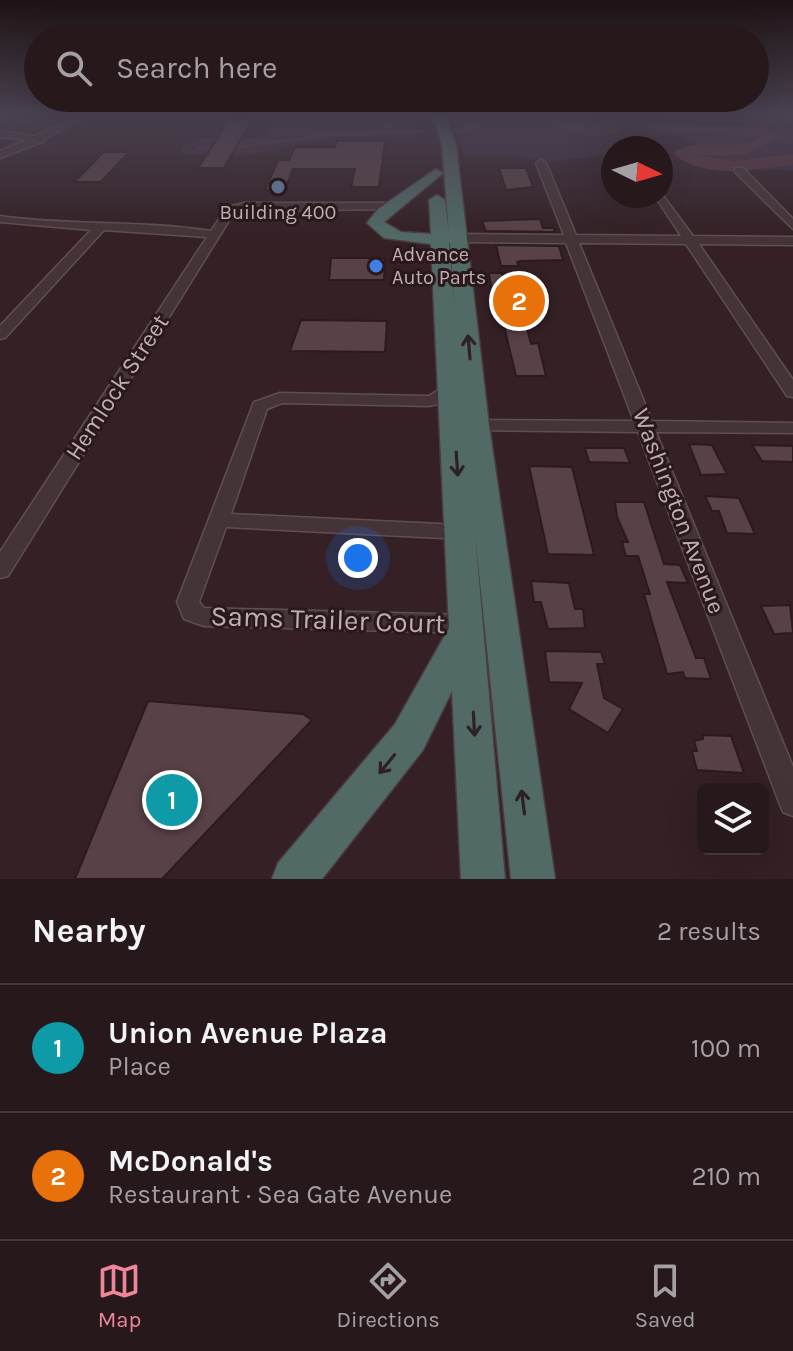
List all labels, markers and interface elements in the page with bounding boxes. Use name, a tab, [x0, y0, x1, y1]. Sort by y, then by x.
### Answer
search box	[24, 24, 769, 112]
icon: search	[52, 46, 96, 90]
text: Search here	[116, 50, 277, 86]
north arrow	[601, 136, 673, 208]
marker: Building 400	[269, 178, 287, 196]
place label: Building 400	[220, 201, 336, 224]
place label: Advance Auto Parts	[392, 243, 486, 289]
marker: Advance Auto Parts	[367, 257, 385, 275]
pin: 2	[493, 271, 545, 331]
street label: Hemlock Street	[59, 309, 175, 465]
one-way arrow	[461, 335, 476, 361]
street label: Washington Avenue	[627, 404, 731, 618]
one-way arrow	[449, 451, 464, 477]
your location	[338, 538, 378, 578]
street label: Sams Trailer Court	[210, 599, 446, 640]
one-way arrow	[467, 710, 482, 737]
one-way arrow	[378, 753, 396, 774]
pin: 1	[146, 770, 198, 830]
map controls	[697, 783, 769, 855]
button: layers	[697, 783, 769, 855]
one-way arrow	[515, 789, 530, 815]
text: Nearby	[32, 911, 146, 951]
text: 2 results	[657, 916, 761, 947]
text: Union Avenue Plaza	[108, 1015, 388, 1051]
text: 1	[53, 1033, 63, 1064]
text: 100 m	[691, 1033, 761, 1064]
text: Place	[108, 1051, 171, 1082]
text: McDonald's	[108, 1143, 273, 1179]
text: 2	[50, 1161, 66, 1192]
text: 210 m	[691, 1161, 761, 1192]
text: Restaurant · Sea Gate Avenue	[108, 1179, 452, 1210]
tab: Map	[97, 1259, 141, 1333]
tab: Directions	[336, 1259, 440, 1333]
tab: Saved	[635, 1259, 696, 1333]

